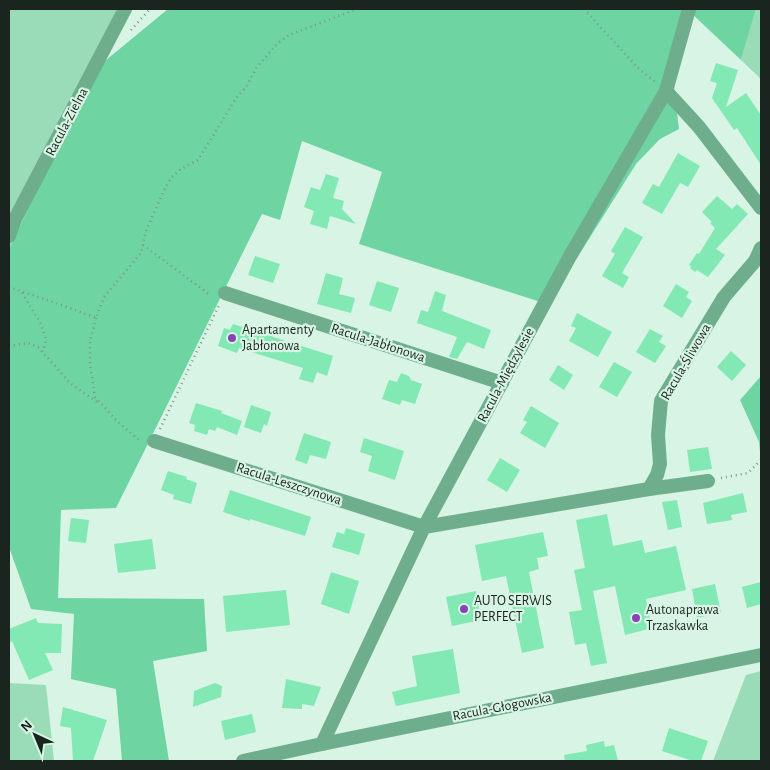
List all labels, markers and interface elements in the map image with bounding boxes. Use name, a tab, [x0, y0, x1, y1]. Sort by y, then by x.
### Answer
street label: Racula-Zielna	[43, 85, 91, 158]
street label: Racula-Śliwowa	[656, 319, 714, 403]
street label: Racula-Jabłonowa	[329, 321, 427, 365]
place label: Apartamenty Jabłonowa	[242, 323, 314, 353]
street label: Racula-Międzylesie	[475, 325, 537, 425]
marker: Apartamenty Jabłonowa	[226, 332, 238, 344]
street label: Racula-Leszczynowa	[235, 460, 344, 508]
place label: AUTO SERWIS PERFECT	[474, 594, 552, 624]
marker: AUTO SERWIS PERFECT	[458, 603, 470, 615]
place label: Autonaprawa Trzaskawka	[646, 603, 720, 633]
marker: Autonaprawa Trzaskawka	[630, 612, 642, 624]
street label: Racula-Głogowska	[451, 690, 553, 723]
north arrow	[10, 710, 60, 760]
text: N	[18, 718, 35, 735]

